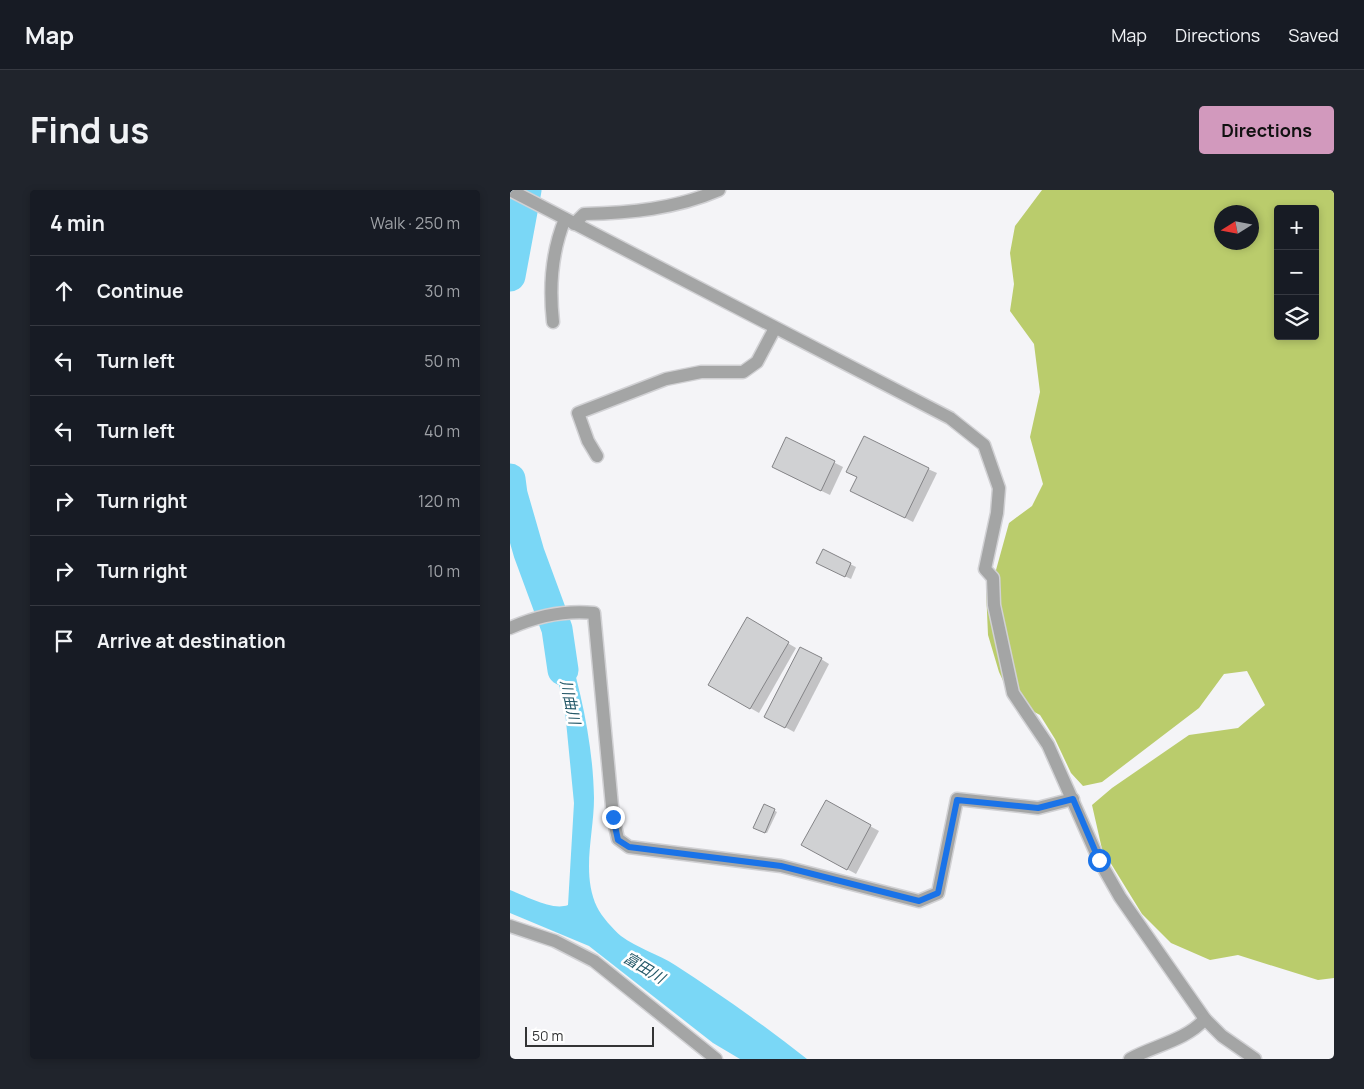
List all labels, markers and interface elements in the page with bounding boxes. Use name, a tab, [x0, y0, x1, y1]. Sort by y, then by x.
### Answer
text: Map	[25, 18, 74, 51]
text: Map	[1111, 23, 1147, 47]
text: Directions	[1175, 23, 1260, 47]
text: Saved	[1288, 23, 1339, 47]
text: Find us	[30, 106, 149, 154]
button: Directions	[1199, 106, 1334, 154]
north arrow	[1214, 205, 1259, 250]
map controls	[1274, 205, 1319, 340]
button: +	[1274, 205, 1319, 250]
text: 4 min	[50, 209, 105, 237]
text: Walk · 250 m	[370, 212, 460, 234]
button: −	[1274, 250, 1319, 295]
icon: ahead	[50, 277, 78, 305]
text: Continue	[97, 278, 183, 304]
text: 30 m	[425, 280, 460, 302]
button: layers	[1274, 295, 1319, 340]
icon: left	[50, 347, 78, 375]
text: Turn left	[97, 348, 175, 374]
text: 50 m	[424, 350, 460, 372]
icon: left	[50, 417, 78, 445]
text: Turn left	[97, 418, 175, 444]
text: 40 m	[424, 420, 460, 442]
icon: right	[50, 487, 78, 515]
text: Turn right	[97, 488, 187, 514]
text: 120 m	[418, 490, 460, 512]
icon: right	[50, 557, 78, 585]
text: Turn right	[97, 558, 187, 584]
text: 10 m	[427, 560, 460, 582]
icon: arrive	[50, 627, 78, 655]
text: Arrive at destination	[97, 628, 286, 654]
water label: 川曲川	[556, 678, 586, 728]
route end	[602, 806, 625, 829]
route start	[1088, 849, 1111, 872]
water label: 富田川	[620, 947, 671, 989]
scale bar	[525, 1024, 654, 1047]
text: 50 m	[532, 1026, 563, 1045]

